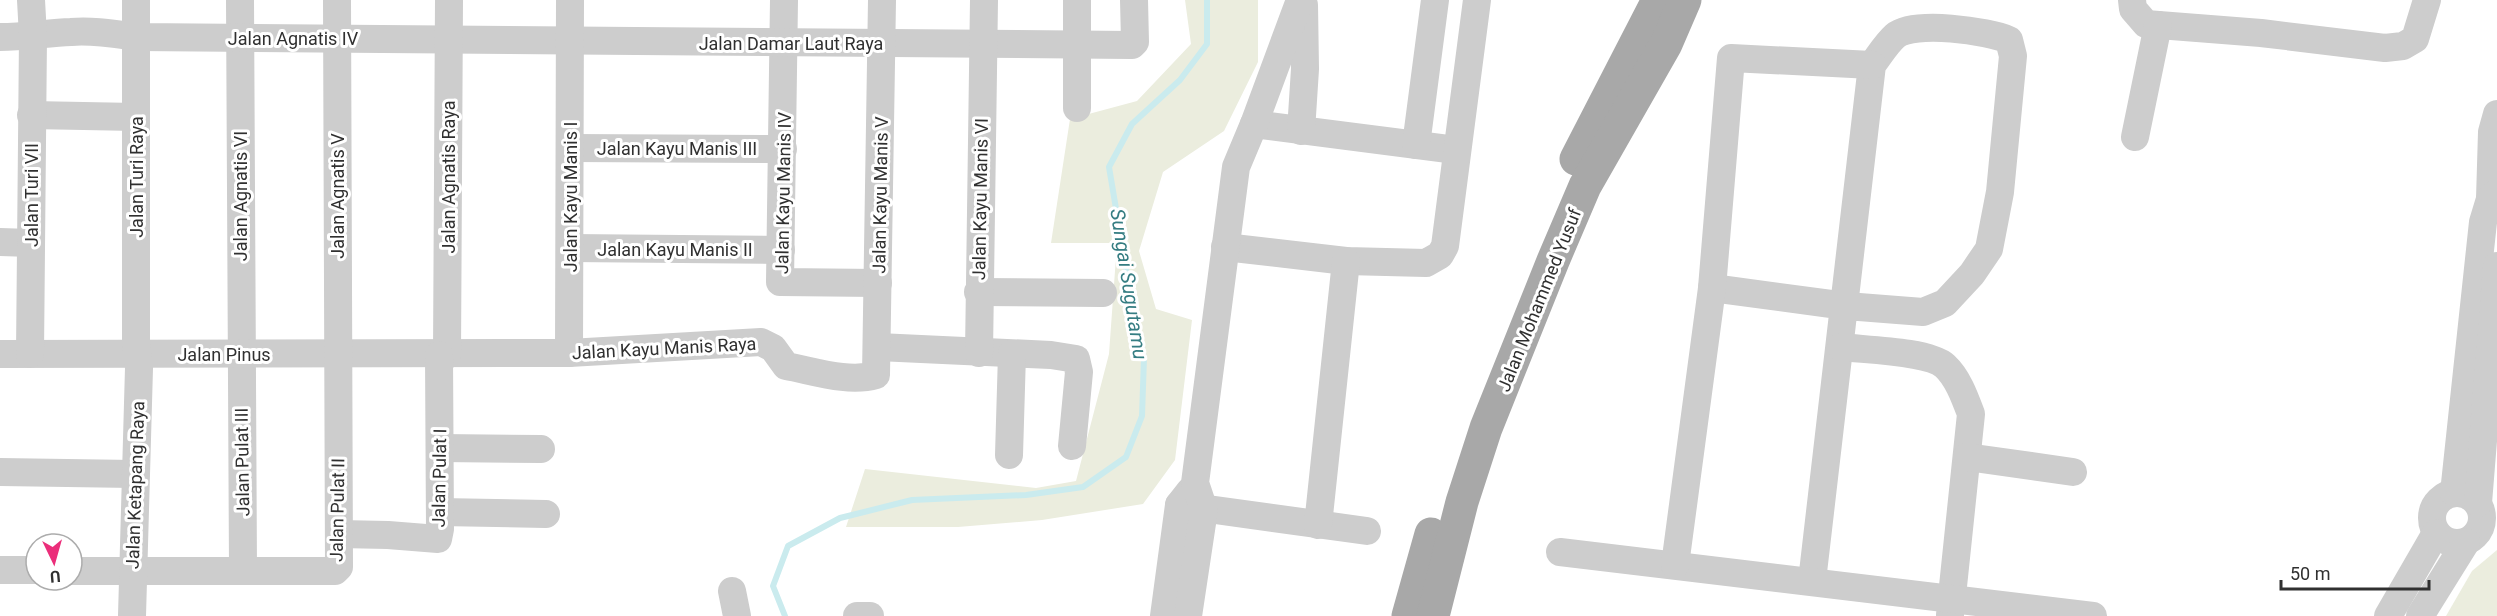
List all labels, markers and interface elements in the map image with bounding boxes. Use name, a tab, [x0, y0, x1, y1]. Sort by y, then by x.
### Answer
street label: Jalan Agnatis IV	[228, 28, 359, 49]
street label: Jalan Damar Laut Raya	[699, 33, 883, 54]
street label: Jalan Agnatis Raya	[438, 101, 459, 253]
street label: Jalan Kayu Manis IV	[771, 111, 795, 274]
street label: Jalan Turi Raya	[126, 116, 147, 238]
street label: Jalan Kayu Manis V	[868, 116, 892, 274]
street label: Jalan Kayu Manis VI	[968, 118, 992, 280]
street label: Jalan Kayu Manis I	[560, 122, 581, 272]
street label: Jalan Agnatis VI	[230, 131, 251, 261]
street label: Jalan Agnatis V	[327, 133, 348, 259]
street label: Jalan Kayu Manis III	[597, 138, 757, 159]
street label: Jalan Turi VII	[21, 143, 42, 247]
street label: Jalan Mohammed Yusuf	[1493, 205, 1586, 395]
water label: Sungai Sugutamu	[1105, 207, 1153, 361]
street label: Jalan Kayu Manis II	[597, 239, 753, 260]
street label: Jalan Kayu Manis Raya	[571, 333, 757, 363]
street label: Jalan Pinus	[177, 344, 271, 365]
street label: Jalan Ketapang Raya	[122, 401, 148, 569]
street label: Jalan Pulat III	[231, 407, 253, 517]
street label: Jalan Pulat I	[428, 428, 450, 528]
street label: Jalan Pulat II	[326, 458, 348, 562]
north arrow	[24, 532, 84, 592]
scale bar	[2281, 553, 2430, 591]
text: 50 m	[2290, 563, 2330, 584]
text: U	[49, 567, 61, 586]

